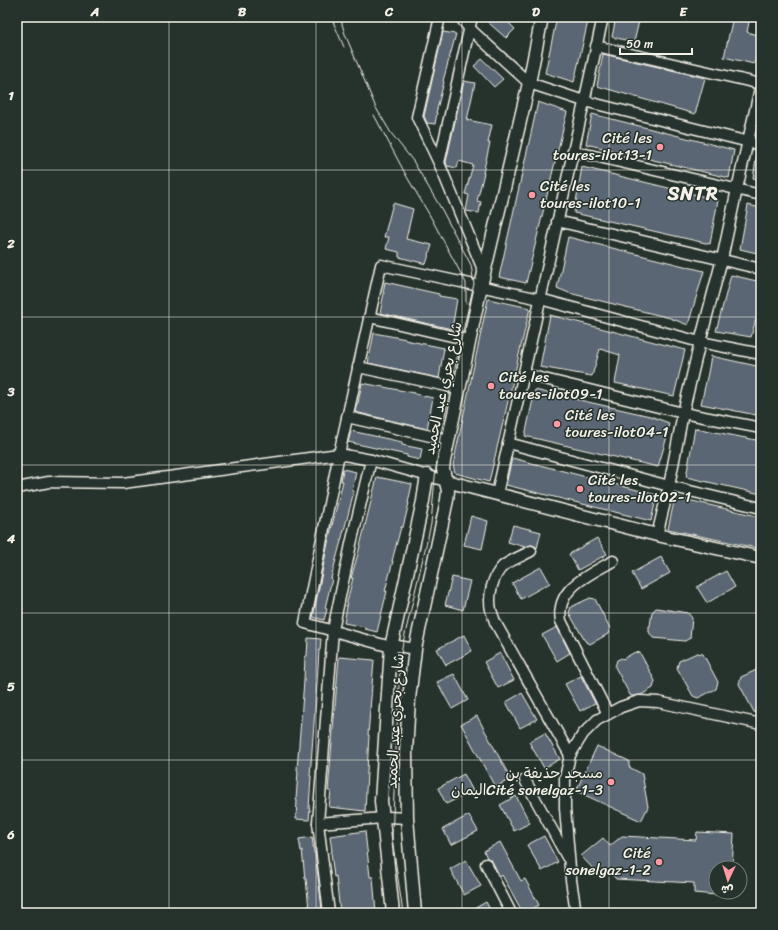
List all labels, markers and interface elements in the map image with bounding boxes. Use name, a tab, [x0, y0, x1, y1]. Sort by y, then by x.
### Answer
text: A	[90, 0, 99, 23]
text: B	[238, 0, 247, 23]
text: C	[384, 0, 394, 23]
text: D	[532, 0, 540, 23]
text: E	[679, 0, 688, 23]
scale bar	[620, 30, 692, 56]
text: 50 m	[626, 33, 653, 55]
text: 1	[8, 84, 14, 107]
place label: Cité les toures-ilot13-1	[553, 125, 653, 168]
marker: Cité les toures-ilot13-1	[655, 142, 665, 152]
place label: Cité les toures-ilot10-1	[540, 173, 641, 216]
district label: SNTR	[666, 177, 719, 210]
marker: Cité les toures-ilot10-1	[527, 190, 537, 200]
text: 2	[6, 232, 15, 255]
street label: شارع بحري عبد الحميد	[416, 319, 470, 457]
place label: Cité les toures-ilot09-1	[499, 364, 602, 407]
text: 3	[6, 380, 15, 403]
marker: Cité les toures-ilot09-1	[486, 381, 496, 391]
place label: Cité les toures-ilot04-1	[565, 402, 669, 445]
marker: Cité les toures-ilot04-1	[552, 419, 562, 429]
place label: Cité les toures-ilot02-1	[588, 467, 691, 510]
marker: Cité les toures-ilot02-1	[575, 484, 585, 494]
text: 4	[6, 527, 16, 550]
street label: شارع بحري عبد الحميد	[378, 653, 412, 789]
text: 5	[7, 675, 15, 698]
place label: مسجد حذيفة بن اليمانCité sonelgaz-1-3	[451, 760, 603, 803]
marker: مسجد حذيفة بن اليمانCité sonelgaz-1-3	[606, 777, 616, 787]
text: 6	[6, 823, 15, 846]
place label: Cité sonelgaz-1-2	[564, 840, 651, 883]
marker: Cité sonelgaz-1-2	[654, 857, 664, 867]
north arrow	[708, 860, 748, 900]
text: ش	[721, 880, 734, 899]

